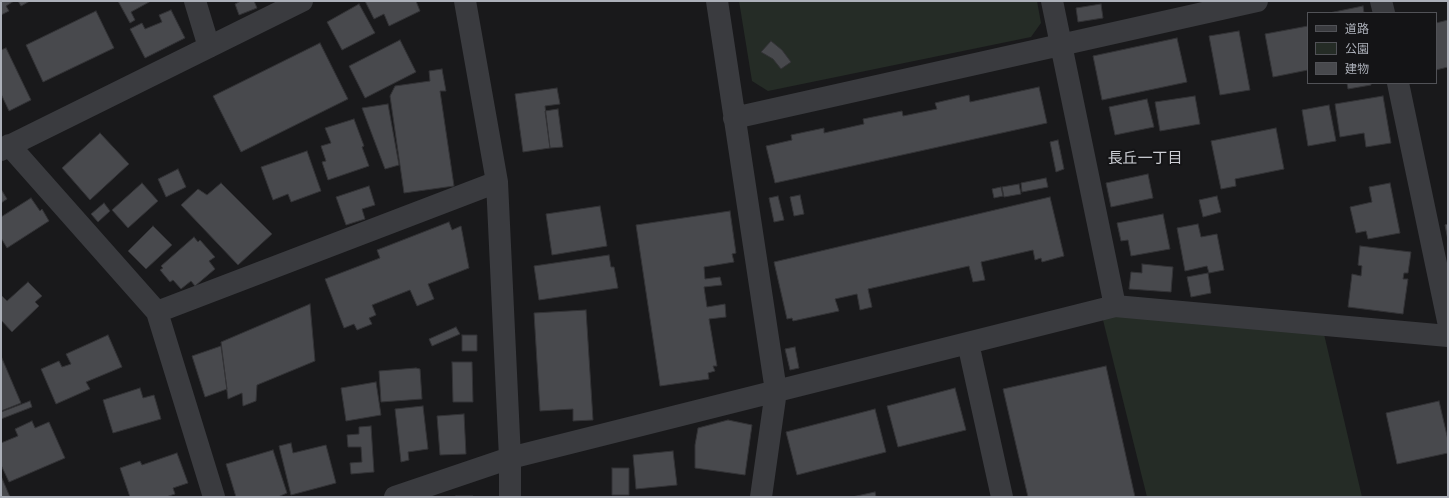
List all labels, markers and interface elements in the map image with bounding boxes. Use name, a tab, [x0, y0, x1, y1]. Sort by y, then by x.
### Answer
legend	[1307, 12, 1437, 84]
text: 道路	[1345, 20, 1369, 38]
text: 公園	[1345, 40, 1369, 58]
text: 建物	[1345, 60, 1369, 78]
district label: 長丘一丁目	[1108, 150, 1182, 168]

